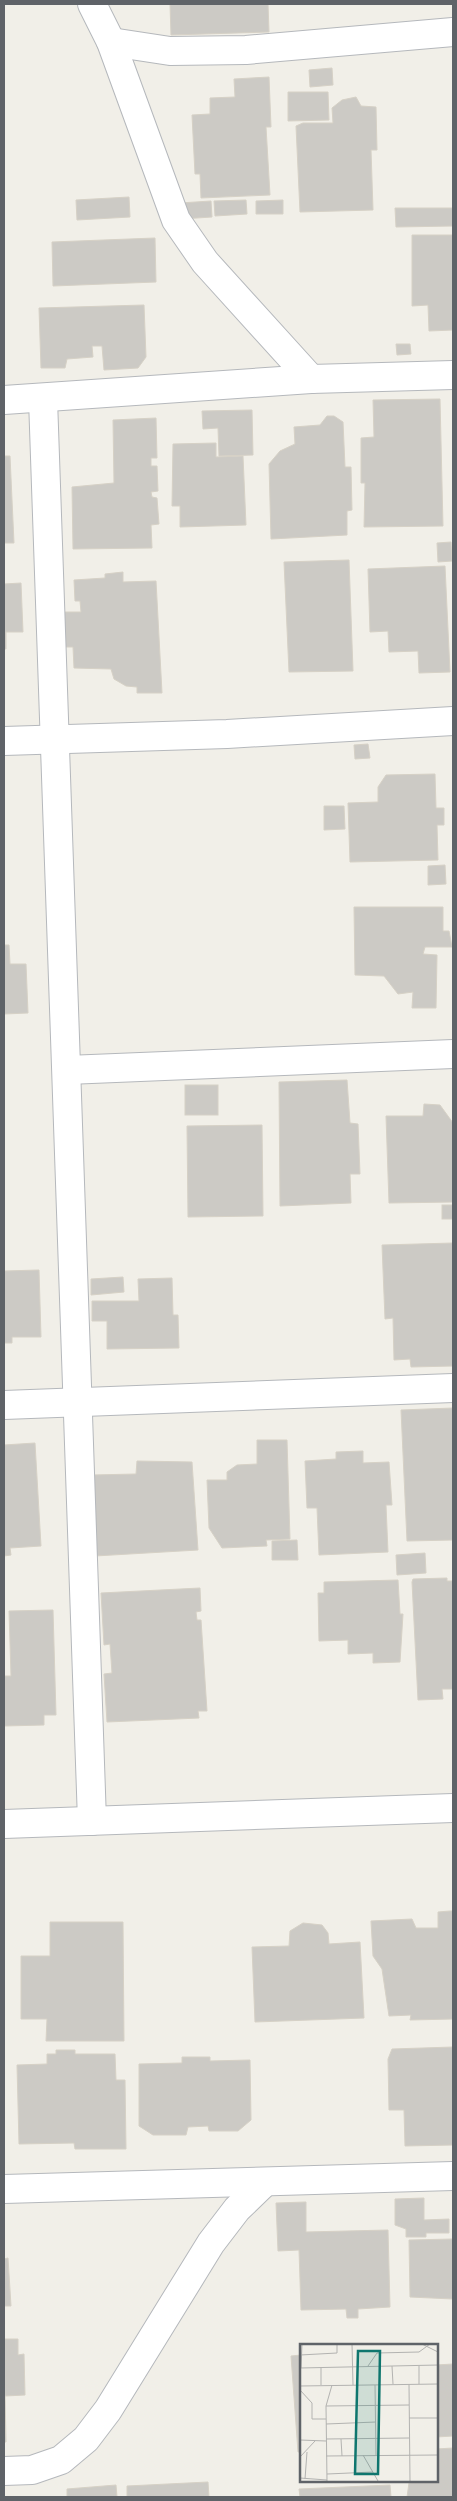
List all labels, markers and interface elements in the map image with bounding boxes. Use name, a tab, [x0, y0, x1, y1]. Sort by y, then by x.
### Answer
inset map	[300, 2344, 437, 2481]

